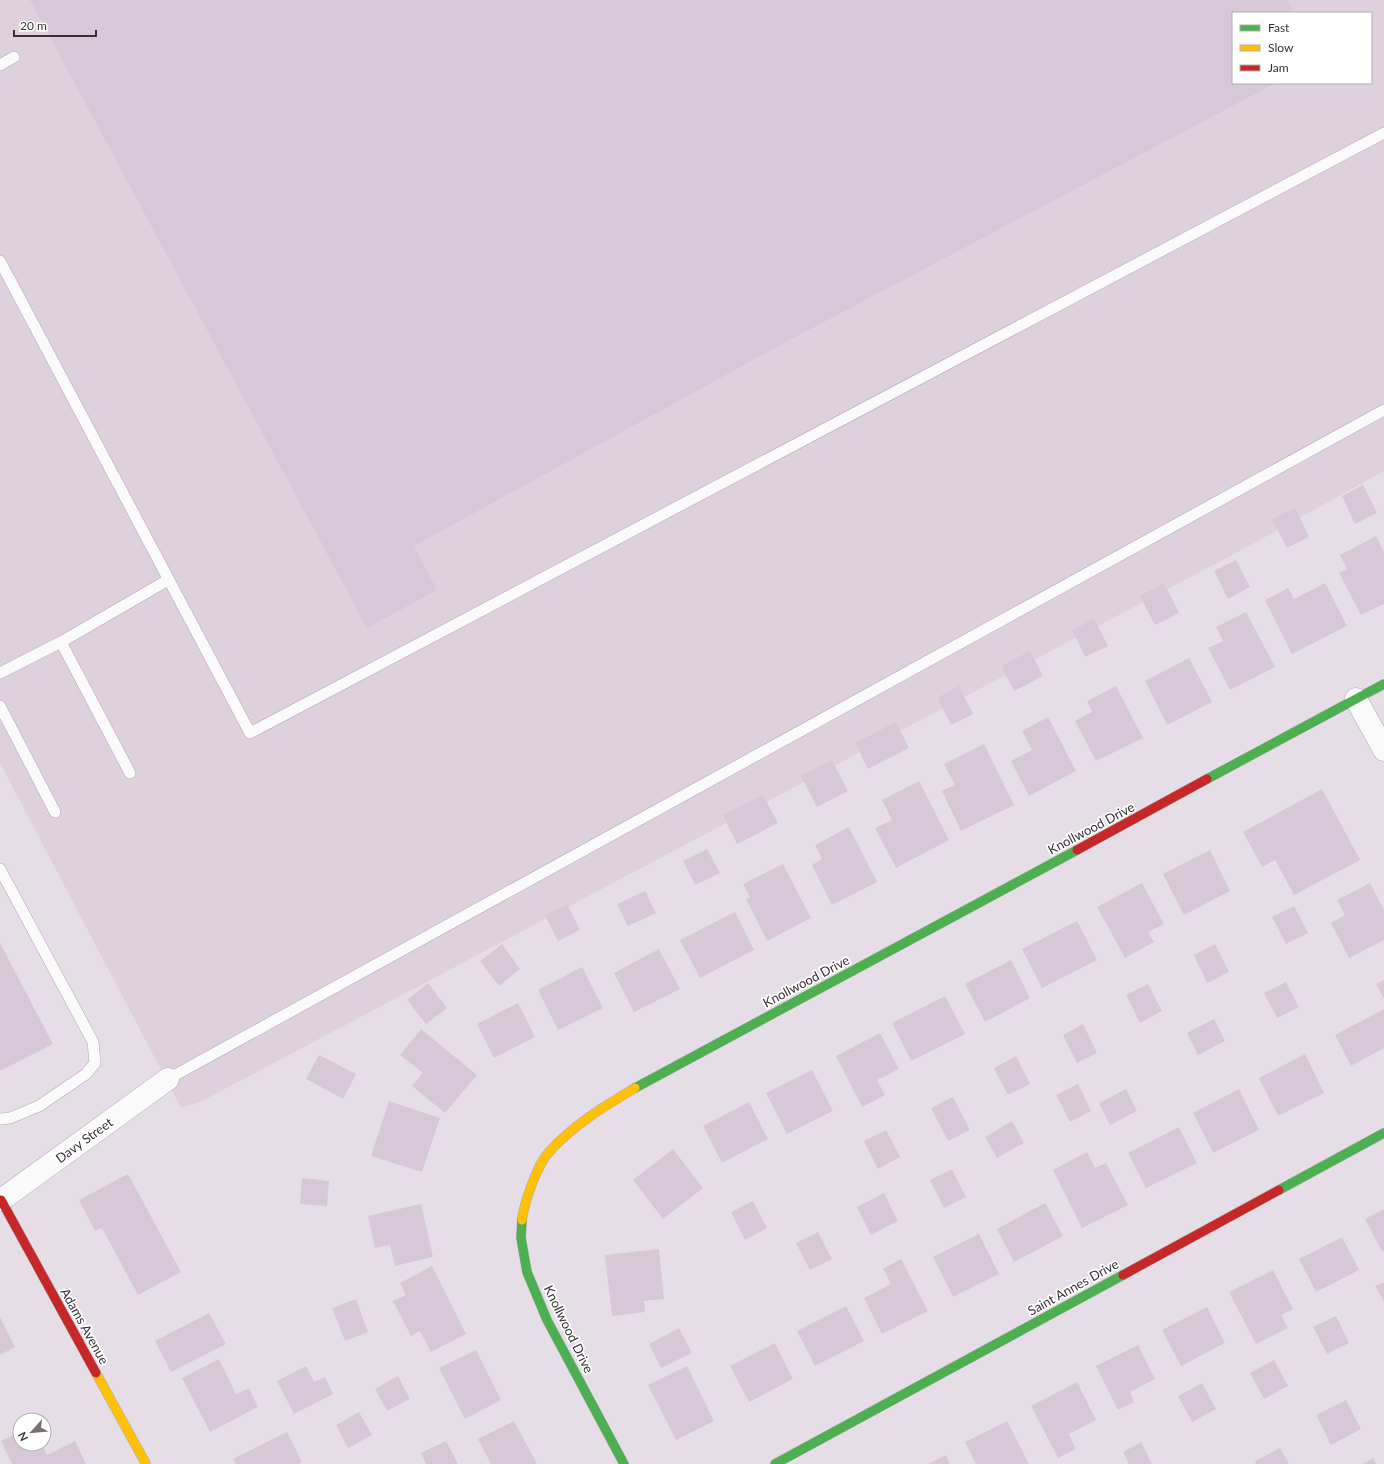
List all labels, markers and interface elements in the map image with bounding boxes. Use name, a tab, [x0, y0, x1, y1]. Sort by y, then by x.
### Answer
scale bar	[14, 12, 96, 38]
legend	[1232, 12, 1372, 84]
text: 20 m	[20, 18, 47, 33]
text: Fast	[1268, 20, 1290, 35]
text: Slow	[1268, 40, 1294, 55]
text: Jam	[1268, 60, 1289, 75]
street label: Knollwood Drive	[1045, 798, 1137, 858]
street label: Knollwood Drive	[760, 951, 852, 1011]
street label: Davy Street	[52, 1114, 116, 1166]
street label: Saint Annes Drive	[1025, 1255, 1121, 1319]
street label: Knollwood Drive	[541, 1282, 597, 1376]
street label: Adams Avenue	[57, 1285, 113, 1367]
north arrow	[12, 1412, 52, 1452]
text: N	[15, 1430, 30, 1443]

